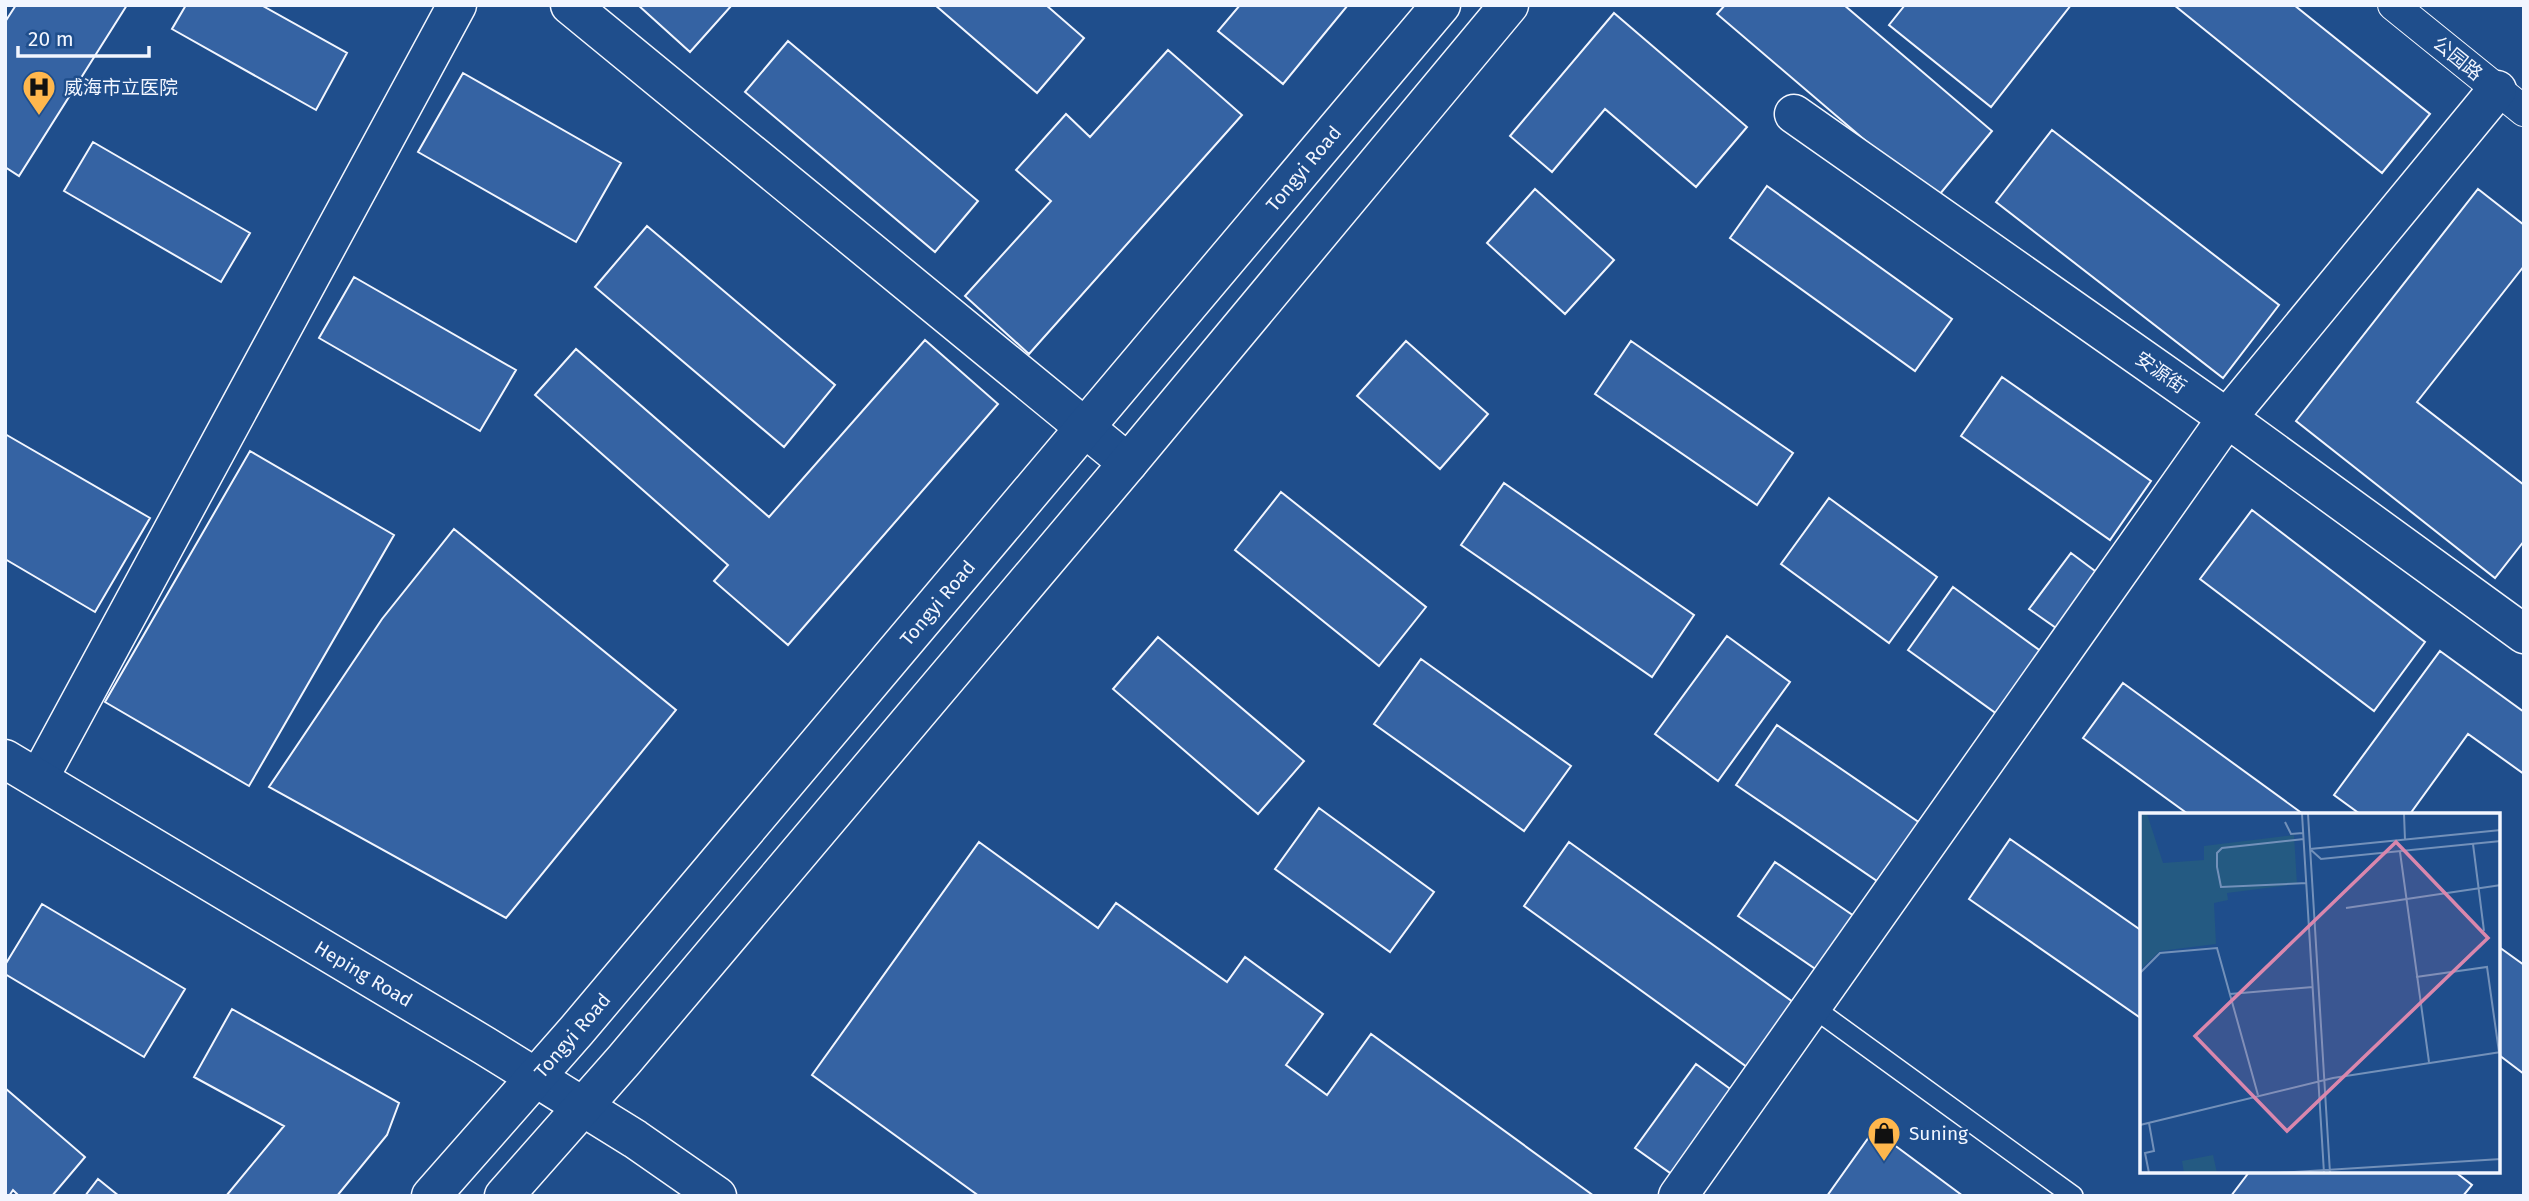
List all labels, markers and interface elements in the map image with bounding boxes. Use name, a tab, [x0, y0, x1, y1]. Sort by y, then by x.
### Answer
scale bar	[18, 14, 149, 58]
text: 20 m	[28, 26, 74, 52]
street label: 公园路	[2428, 32, 2487, 85]
hospital icon: 威海市立医院	[20, 68, 58, 117]
place label: 威海市立医院	[64, 76, 178, 99]
street label: Tongyi Road	[1261, 121, 1346, 216]
street label: 安源街	[2131, 347, 2191, 398]
street label: Tongyi Road	[895, 556, 980, 650]
inset map	[2140, 813, 2501, 1173]
street label: Heping Road	[310, 936, 417, 1012]
street label: Tongyi Road	[530, 988, 615, 1082]
shop icon: Suning	[1865, 1114, 1903, 1163]
place label: Suning	[1909, 1122, 1968, 1145]

